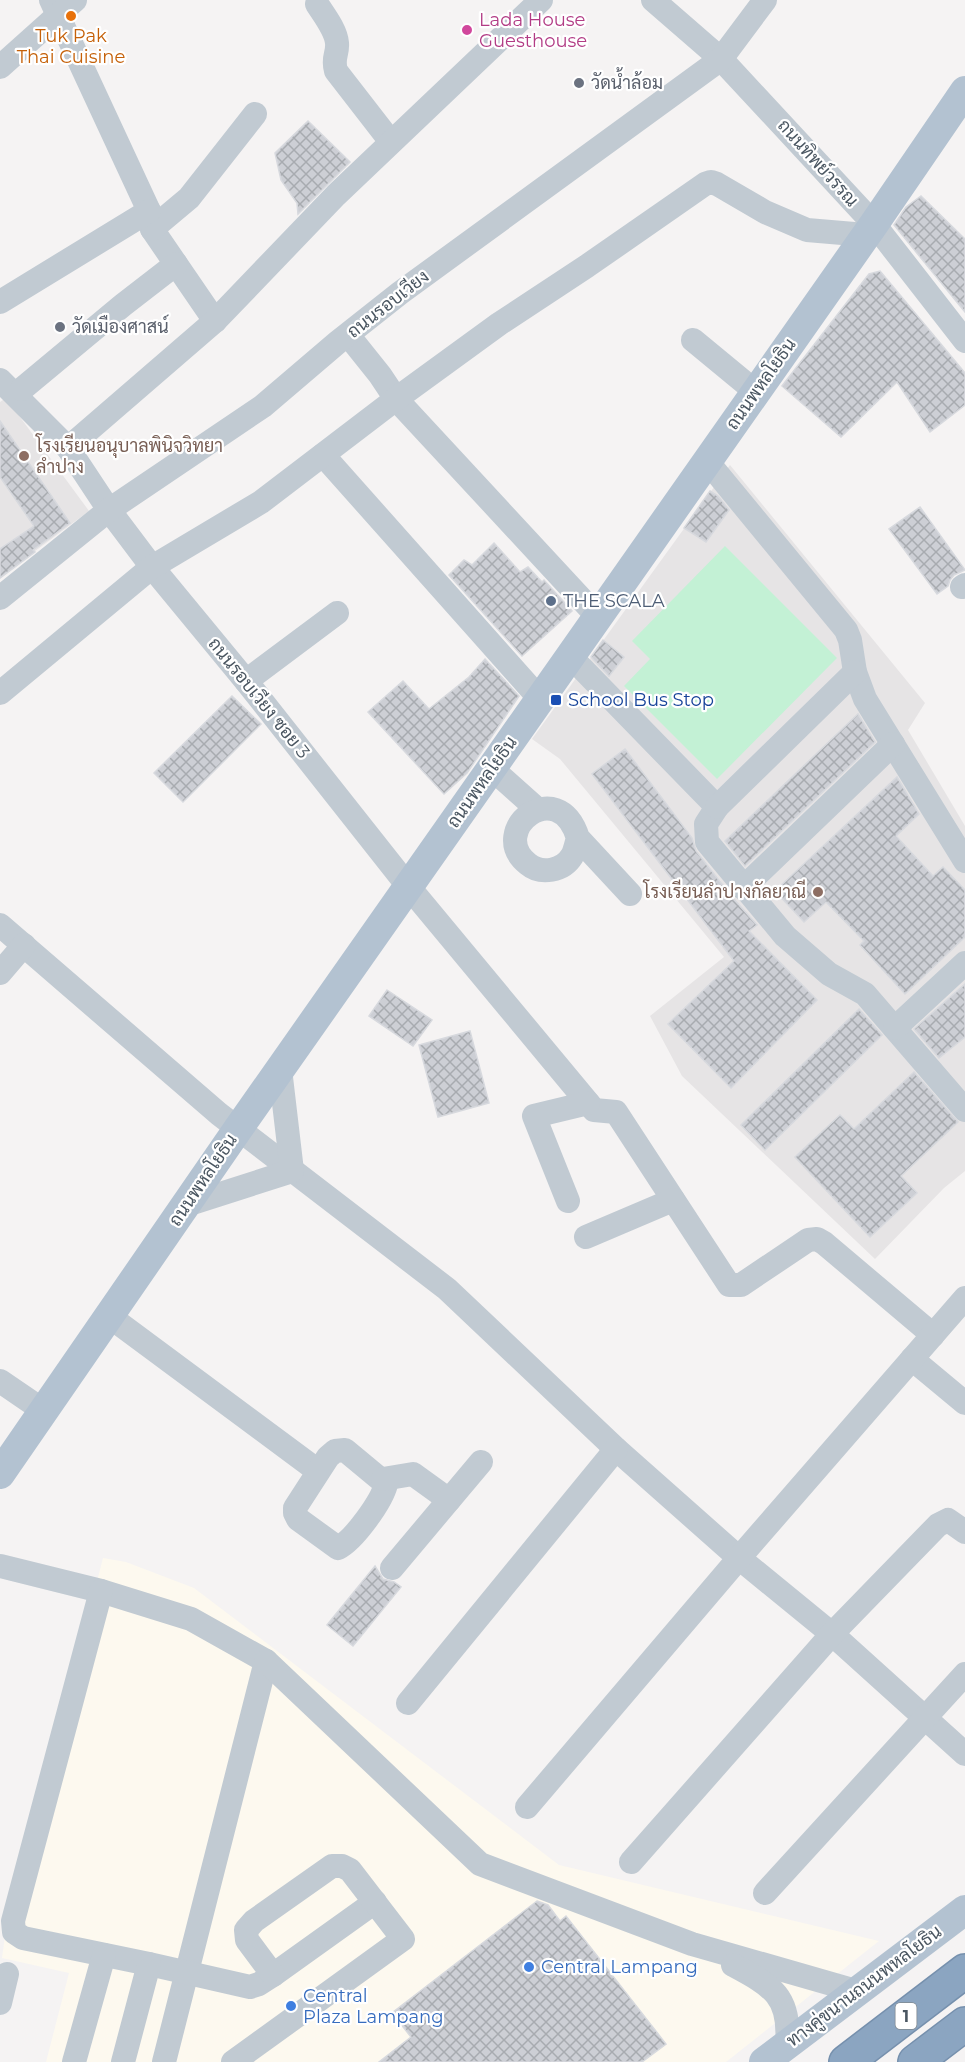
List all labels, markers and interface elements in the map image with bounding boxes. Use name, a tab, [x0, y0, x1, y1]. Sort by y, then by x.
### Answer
marker: Tuk Pak Thai Cuisine	[64, 9, 78, 23]
place label: Lada House Guesthouse	[479, 9, 587, 52]
marker: Lada House Guesthouse	[460, 23, 474, 37]
place label: Tuk Pak Thai Cuisine	[17, 25, 125, 68]
place label: วัดน้ำล้อม	[591, 67, 663, 94]
marker: วัดน้ำล้อม	[572, 76, 586, 90]
street label: ถนนทิพย์วรรณ	[773, 113, 865, 211]
street label: ถนนรอบเวียง	[342, 264, 433, 343]
place label: วัดเมืองศาสน์	[72, 314, 169, 338]
marker: วัดเมืองศาสน์	[53, 320, 67, 334]
street label: ถนนพหลโยธิน	[720, 333, 801, 434]
place label: โรงเรียนอนุบาลพินิจวิทยา ลำปาง	[35, 433, 223, 478]
marker: โรงเรียนอนุบาลพินิจวิทยา ลำปาง	[17, 449, 31, 463]
place label: THE SCALA	[563, 590, 665, 612]
marker: THE SCALA	[544, 594, 558, 608]
street label: ถนนรอบเวียง ซอย 3	[204, 632, 316, 763]
place label: School Bus Stop	[568, 689, 714, 711]
marker: School Bus Stop	[549, 693, 563, 707]
street label: ถนนพหลโยธิน	[441, 731, 522, 832]
place label: โรงเรียนลำปางกัลยาณี	[643, 879, 806, 903]
marker: โรงเรียนลำปางกัลยาณี	[811, 885, 825, 899]
street label: ถนนพหลโยธิน	[162, 1129, 242, 1230]
street label: ทางคู่ขนานถนนพหลโยธิน	[781, 1919, 947, 2053]
place label: Central Lampang	[541, 1956, 698, 1978]
marker: Central Lampang	[522, 1960, 536, 1974]
place label: Central Plaza Lampang	[303, 1985, 444, 2028]
marker: Central Plaza Lampang	[284, 1999, 298, 2013]
road number: 1	[896, 2003, 916, 2029]

